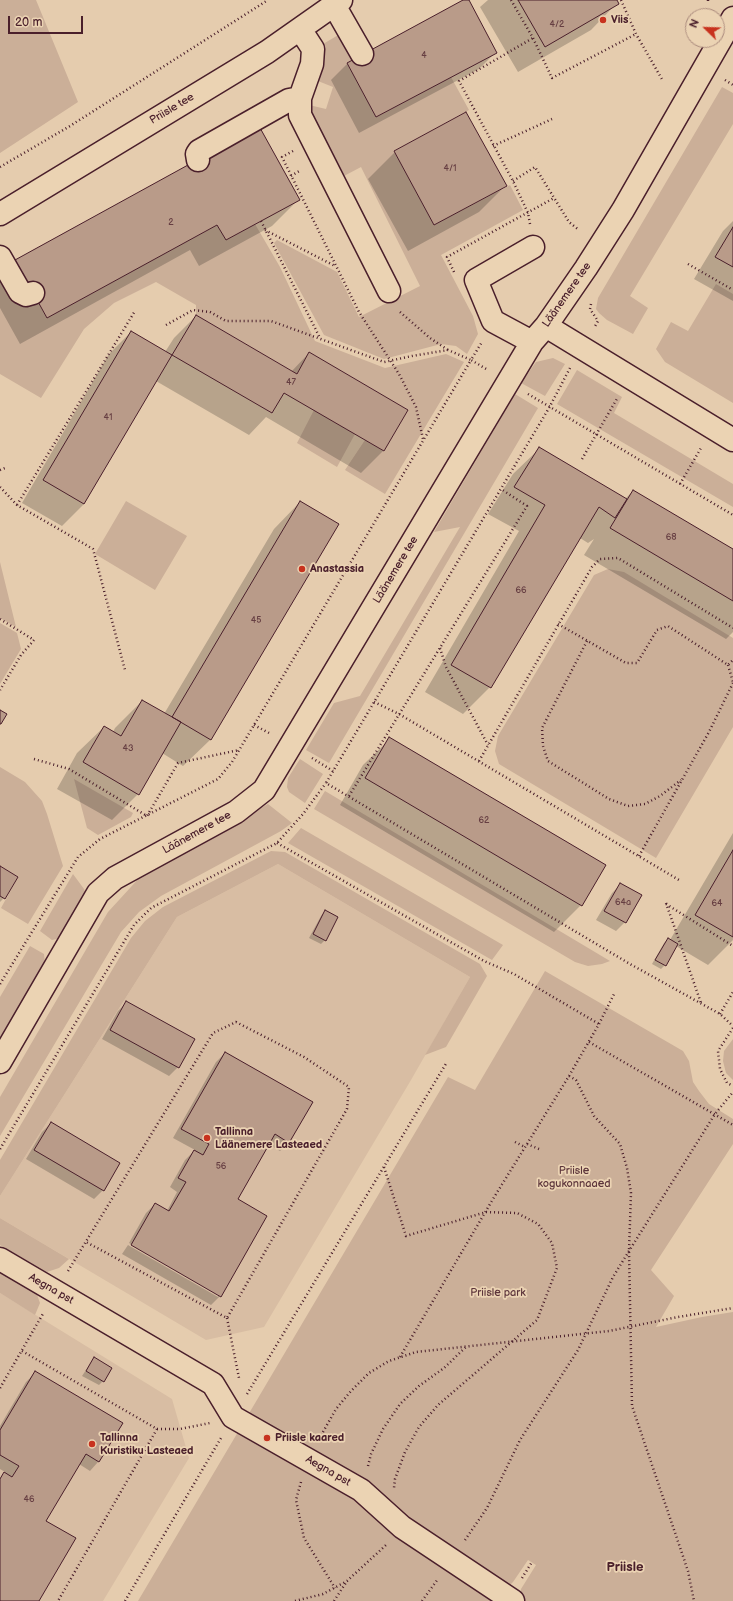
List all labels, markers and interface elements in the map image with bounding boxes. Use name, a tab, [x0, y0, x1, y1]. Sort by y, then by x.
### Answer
scale bar	[10, 8, 85, 34]
north arrow	[685, 8, 725, 48]
place label: Viis	[611, 13, 628, 27]
text: 20 m	[15, 15, 42, 30]
marker: Viis	[598, 15, 608, 25]
text: N	[687, 17, 702, 30]
house number: 4/2	[550, 20, 564, 30]
house number: 4	[421, 51, 427, 61]
street label: Priisle tee	[147, 91, 197, 127]
house number: 4/1	[443, 164, 457, 174]
house number: 2	[168, 218, 174, 228]
street label: Läänemere tee	[540, 260, 594, 330]
house number: 47	[286, 378, 296, 388]
house number: 41	[104, 413, 112, 423]
house number: 68	[666, 533, 676, 543]
street label: Läänemere tee	[371, 534, 421, 606]
place label: Anastassia	[310, 562, 364, 576]
marker: Anastassia	[297, 564, 307, 574]
house number: 66	[516, 586, 526, 596]
house number: 45	[251, 616, 261, 626]
house number: 43	[122, 744, 134, 754]
street label: Läänemere tee	[161, 809, 233, 857]
house number: 62	[479, 816, 489, 826]
house number: 64a	[615, 898, 631, 908]
house number: 64	[712, 899, 722, 909]
place label: Tallinna Läänemere Lasteaed	[215, 1125, 322, 1151]
marker: Tallinna Läänemere Lasteaed	[202, 1133, 212, 1143]
house number: 56	[216, 1162, 226, 1172]
park label: Priisle kogukonnaaed	[537, 1164, 611, 1190]
street label: Aegna pst	[26, 1271, 76, 1307]
park label: Priisle park	[470, 1286, 526, 1300]
place label: Tallinna Kuristiku Lasteaed	[100, 1431, 194, 1457]
place label: Priisle kaared	[275, 1431, 344, 1445]
marker: Priisle kaared	[262, 1433, 272, 1443]
marker: Tallinna Kuristiku Lasteaed	[87, 1439, 97, 1449]
street label: Aegna pst	[303, 1453, 353, 1489]
house number: 46	[24, 1495, 34, 1505]
district label: Priisle	[607, 1560, 643, 1576]

